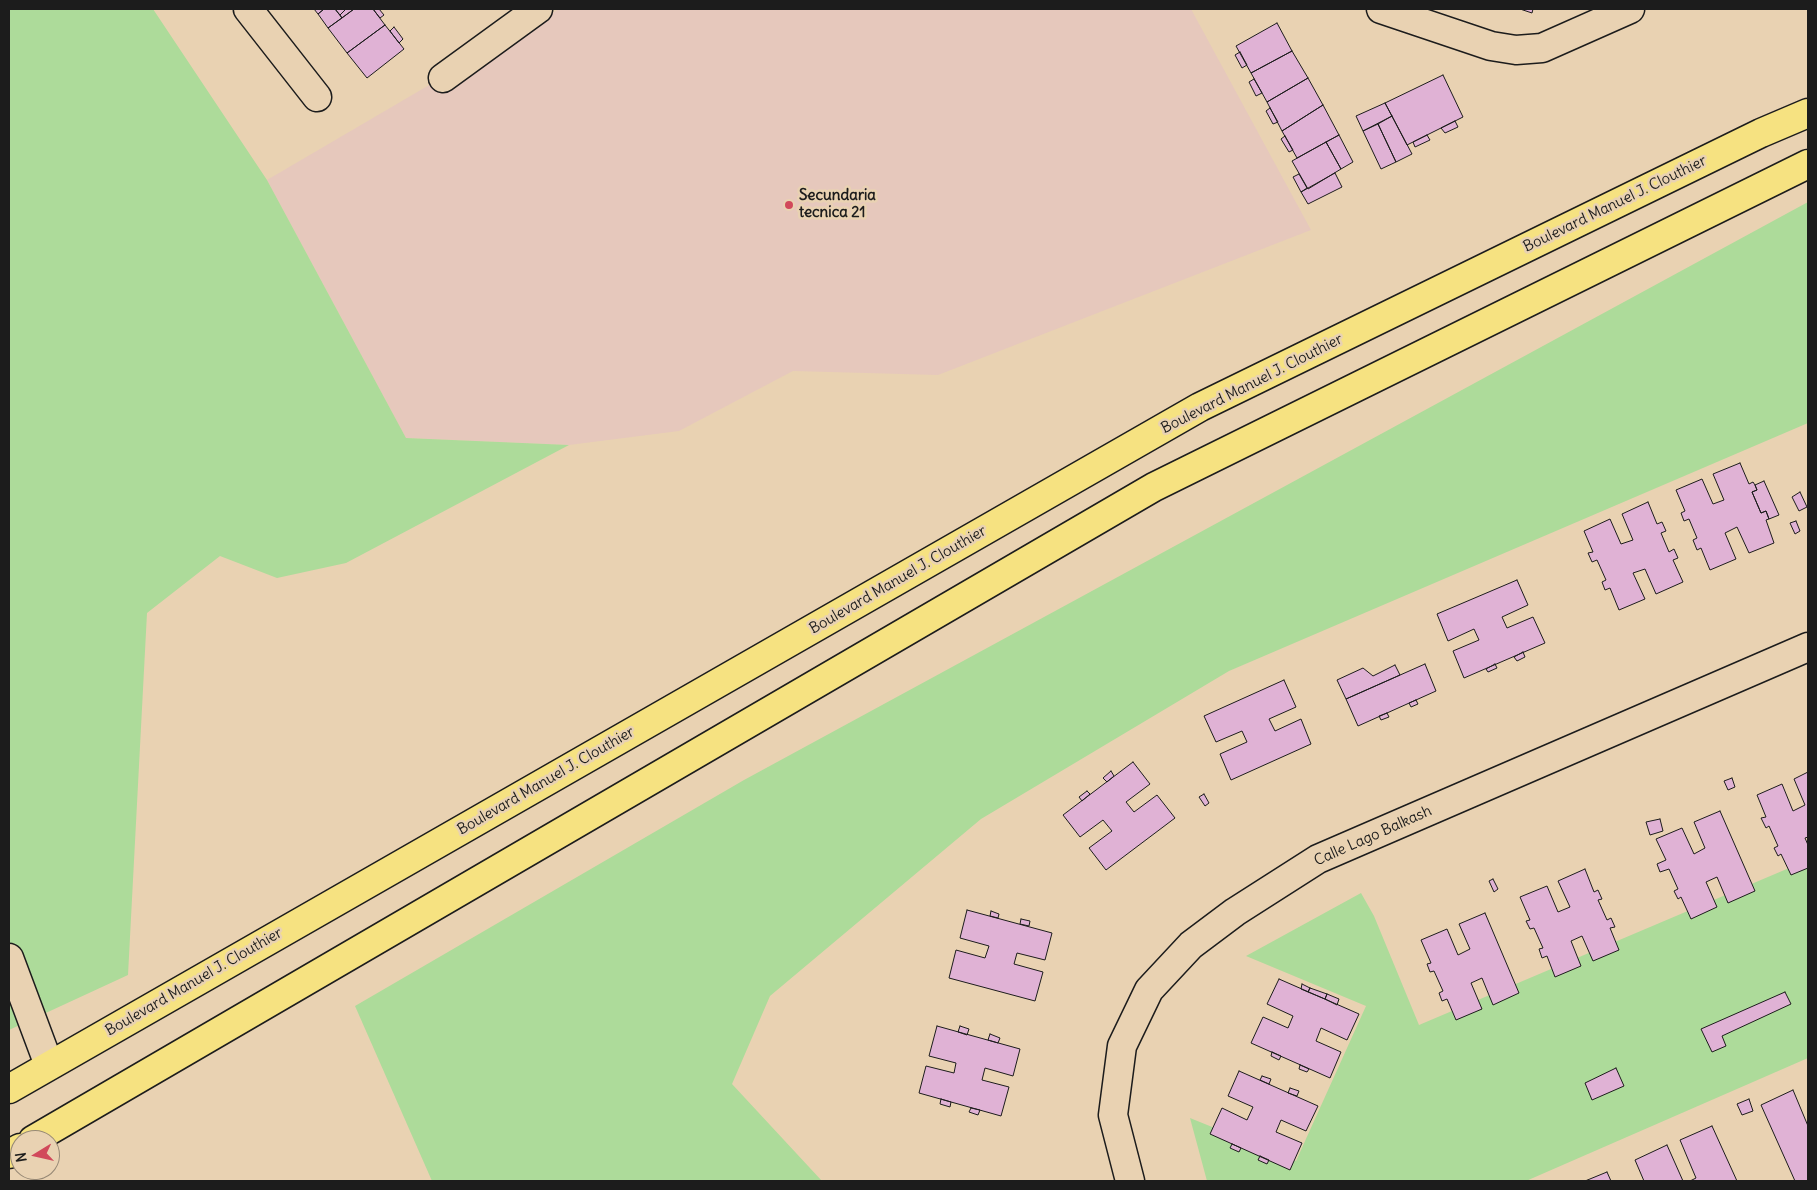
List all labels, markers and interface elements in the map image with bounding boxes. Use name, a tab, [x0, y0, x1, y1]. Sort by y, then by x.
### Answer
street label: Boulevard Manuel J. Clouthier	[1521, 152, 1709, 256]
place label: Secundaria tecnica 21	[799, 187, 876, 222]
marker: Secundaria tecnica 21	[783, 199, 795, 211]
street label: Boulevard Manuel J. Clouthier	[1158, 330, 1346, 438]
street label: Boulevard Manuel J. Clouthier	[806, 522, 990, 638]
street label: Boulevard Manuel J. Clouthier	[454, 723, 638, 839]
street label: Calle Lago Balkash	[1311, 802, 1435, 870]
street label: Boulevard Manuel J. Clouthier	[102, 924, 286, 1040]
north arrow	[10, 1130, 60, 1180]
text: N	[12, 1151, 31, 1163]

